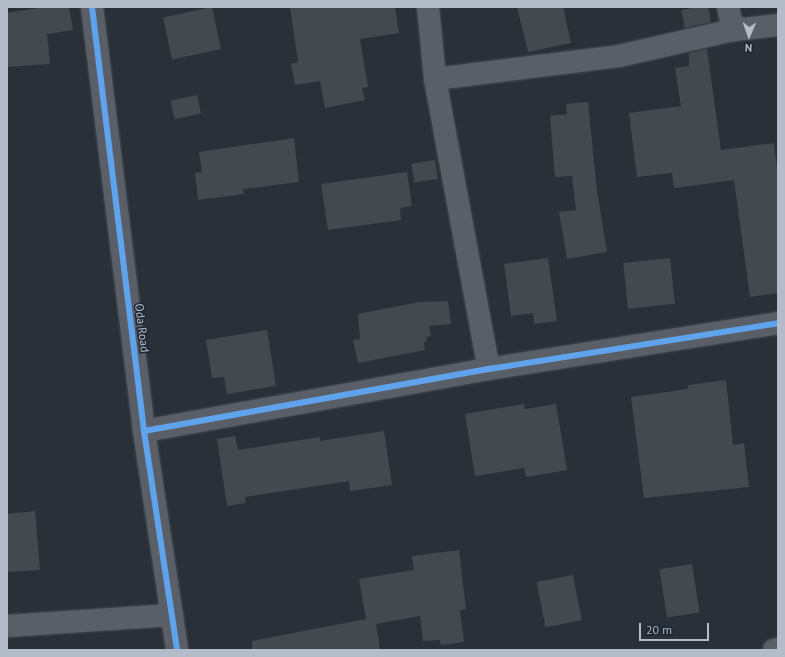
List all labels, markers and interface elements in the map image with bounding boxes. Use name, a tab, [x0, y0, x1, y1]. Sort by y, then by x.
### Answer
north arrow	[729, 16, 769, 56]
text: N	[745, 41, 752, 55]
street label: Oda Road	[132, 303, 152, 353]
scale bar	[641, 615, 711, 641]
text: 20 m	[646, 622, 672, 637]

